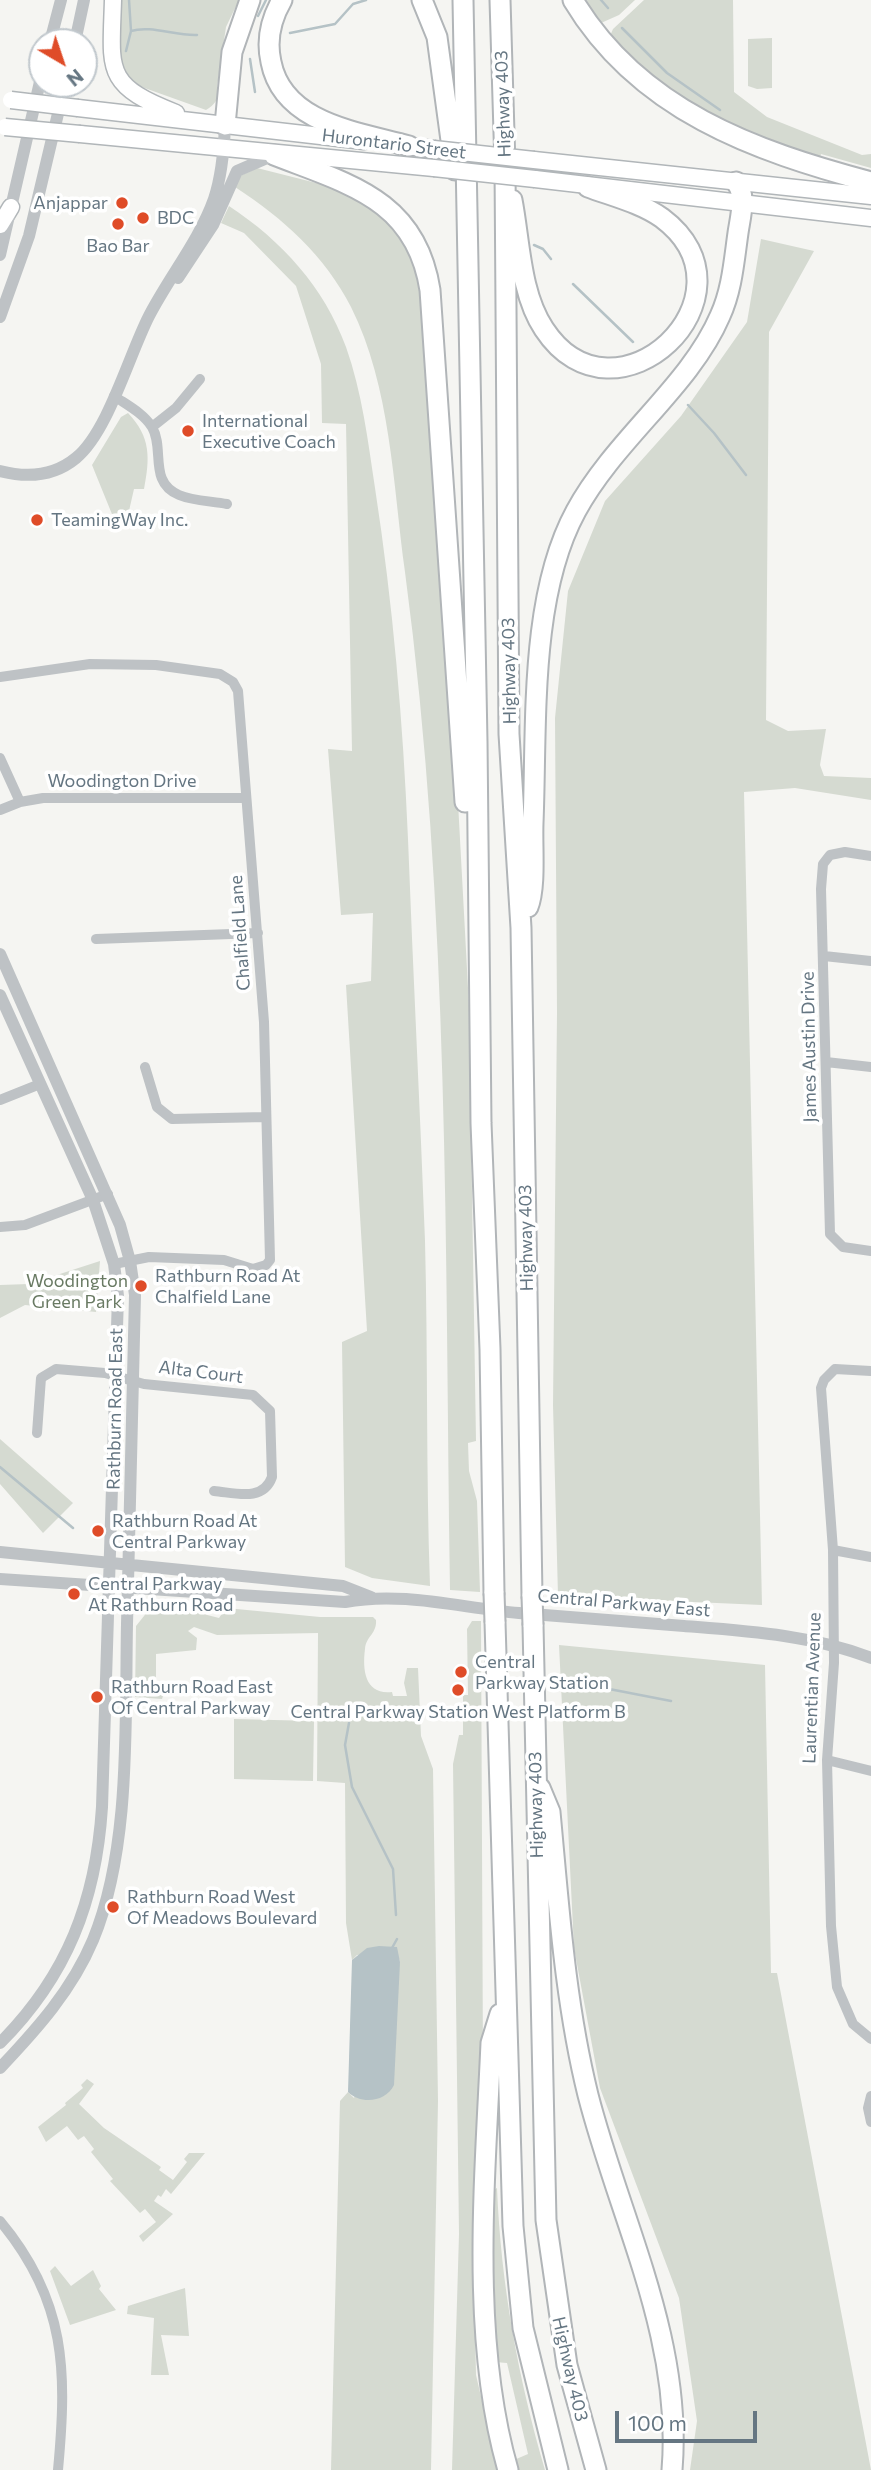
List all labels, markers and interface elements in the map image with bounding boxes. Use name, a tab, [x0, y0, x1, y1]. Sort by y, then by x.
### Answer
north arrow	[28, 28, 98, 98]
street label: Highway 403	[490, 50, 516, 158]
text: N	[62, 65, 88, 92]
street label: Hurontario Street	[321, 124, 467, 164]
place label: Anjappar	[33, 192, 108, 214]
marker: Anjappar	[114, 195, 130, 211]
place label: BDC	[157, 207, 194, 229]
marker: BDC	[135, 210, 151, 226]
marker: Bao Bar	[110, 216, 126, 232]
place label: Bao Bar	[86, 235, 150, 257]
place label: International Executive Coach	[202, 410, 336, 452]
marker: International Executive Coach	[180, 423, 196, 439]
place label: TeamingWay Inc.	[51, 509, 188, 531]
marker: TeamingWay Inc.	[29, 512, 45, 528]
street label: Highway 403	[497, 617, 521, 725]
street label: Woodington Drive	[48, 770, 196, 792]
street label: Chalfield Lane	[225, 874, 255, 992]
street label: James Austin Drive	[797, 971, 821, 1123]
street label: Highway 403	[514, 1184, 538, 1292]
place label: Rathburn Road At Chalfield Lane	[155, 1265, 300, 1308]
park label: Woodington Green Park	[26, 1270, 128, 1312]
marker: Rathburn Road At Chalfield Lane	[133, 1278, 149, 1294]
street label: Rathburn Road East	[103, 1328, 127, 1490]
street label: Alta Court	[158, 1356, 244, 1388]
place label: Rathburn Road At Central Parkway	[112, 1510, 257, 1552]
marker: Rathburn Road At Central Parkway	[90, 1523, 106, 1539]
place label: Central Parkway At Rathburn Road	[88, 1573, 233, 1616]
street label: Central Parkway East	[537, 1585, 711, 1621]
marker: Central Parkway At Rathburn Road	[66, 1586, 82, 1602]
street label: Laurentian Avenue	[799, 1612, 825, 1764]
place label: Central Parkway Station	[475, 1651, 609, 1694]
marker: Central Parkway Station	[453, 1664, 469, 1680]
place label: Rathburn Road East Of Central Parkway	[111, 1676, 273, 1718]
marker: Central Parkway Station West Platform B	[450, 1682, 466, 1698]
marker: Rathburn Road East Of Central Parkway	[89, 1689, 105, 1705]
place label: Central Parkway Station West Platform B	[290, 1701, 626, 1723]
street label: Highway 403	[524, 1751, 548, 1859]
place label: Rathburn Road West Of Meadows Boulevard	[127, 1886, 317, 1928]
marker: Rathburn Road West Of Meadows Boulevard	[105, 1899, 121, 1915]
street label: Highway 403	[547, 2314, 593, 2424]
scale bar	[619, 2396, 761, 2440]
text: 100 m	[628, 2410, 687, 2435]

